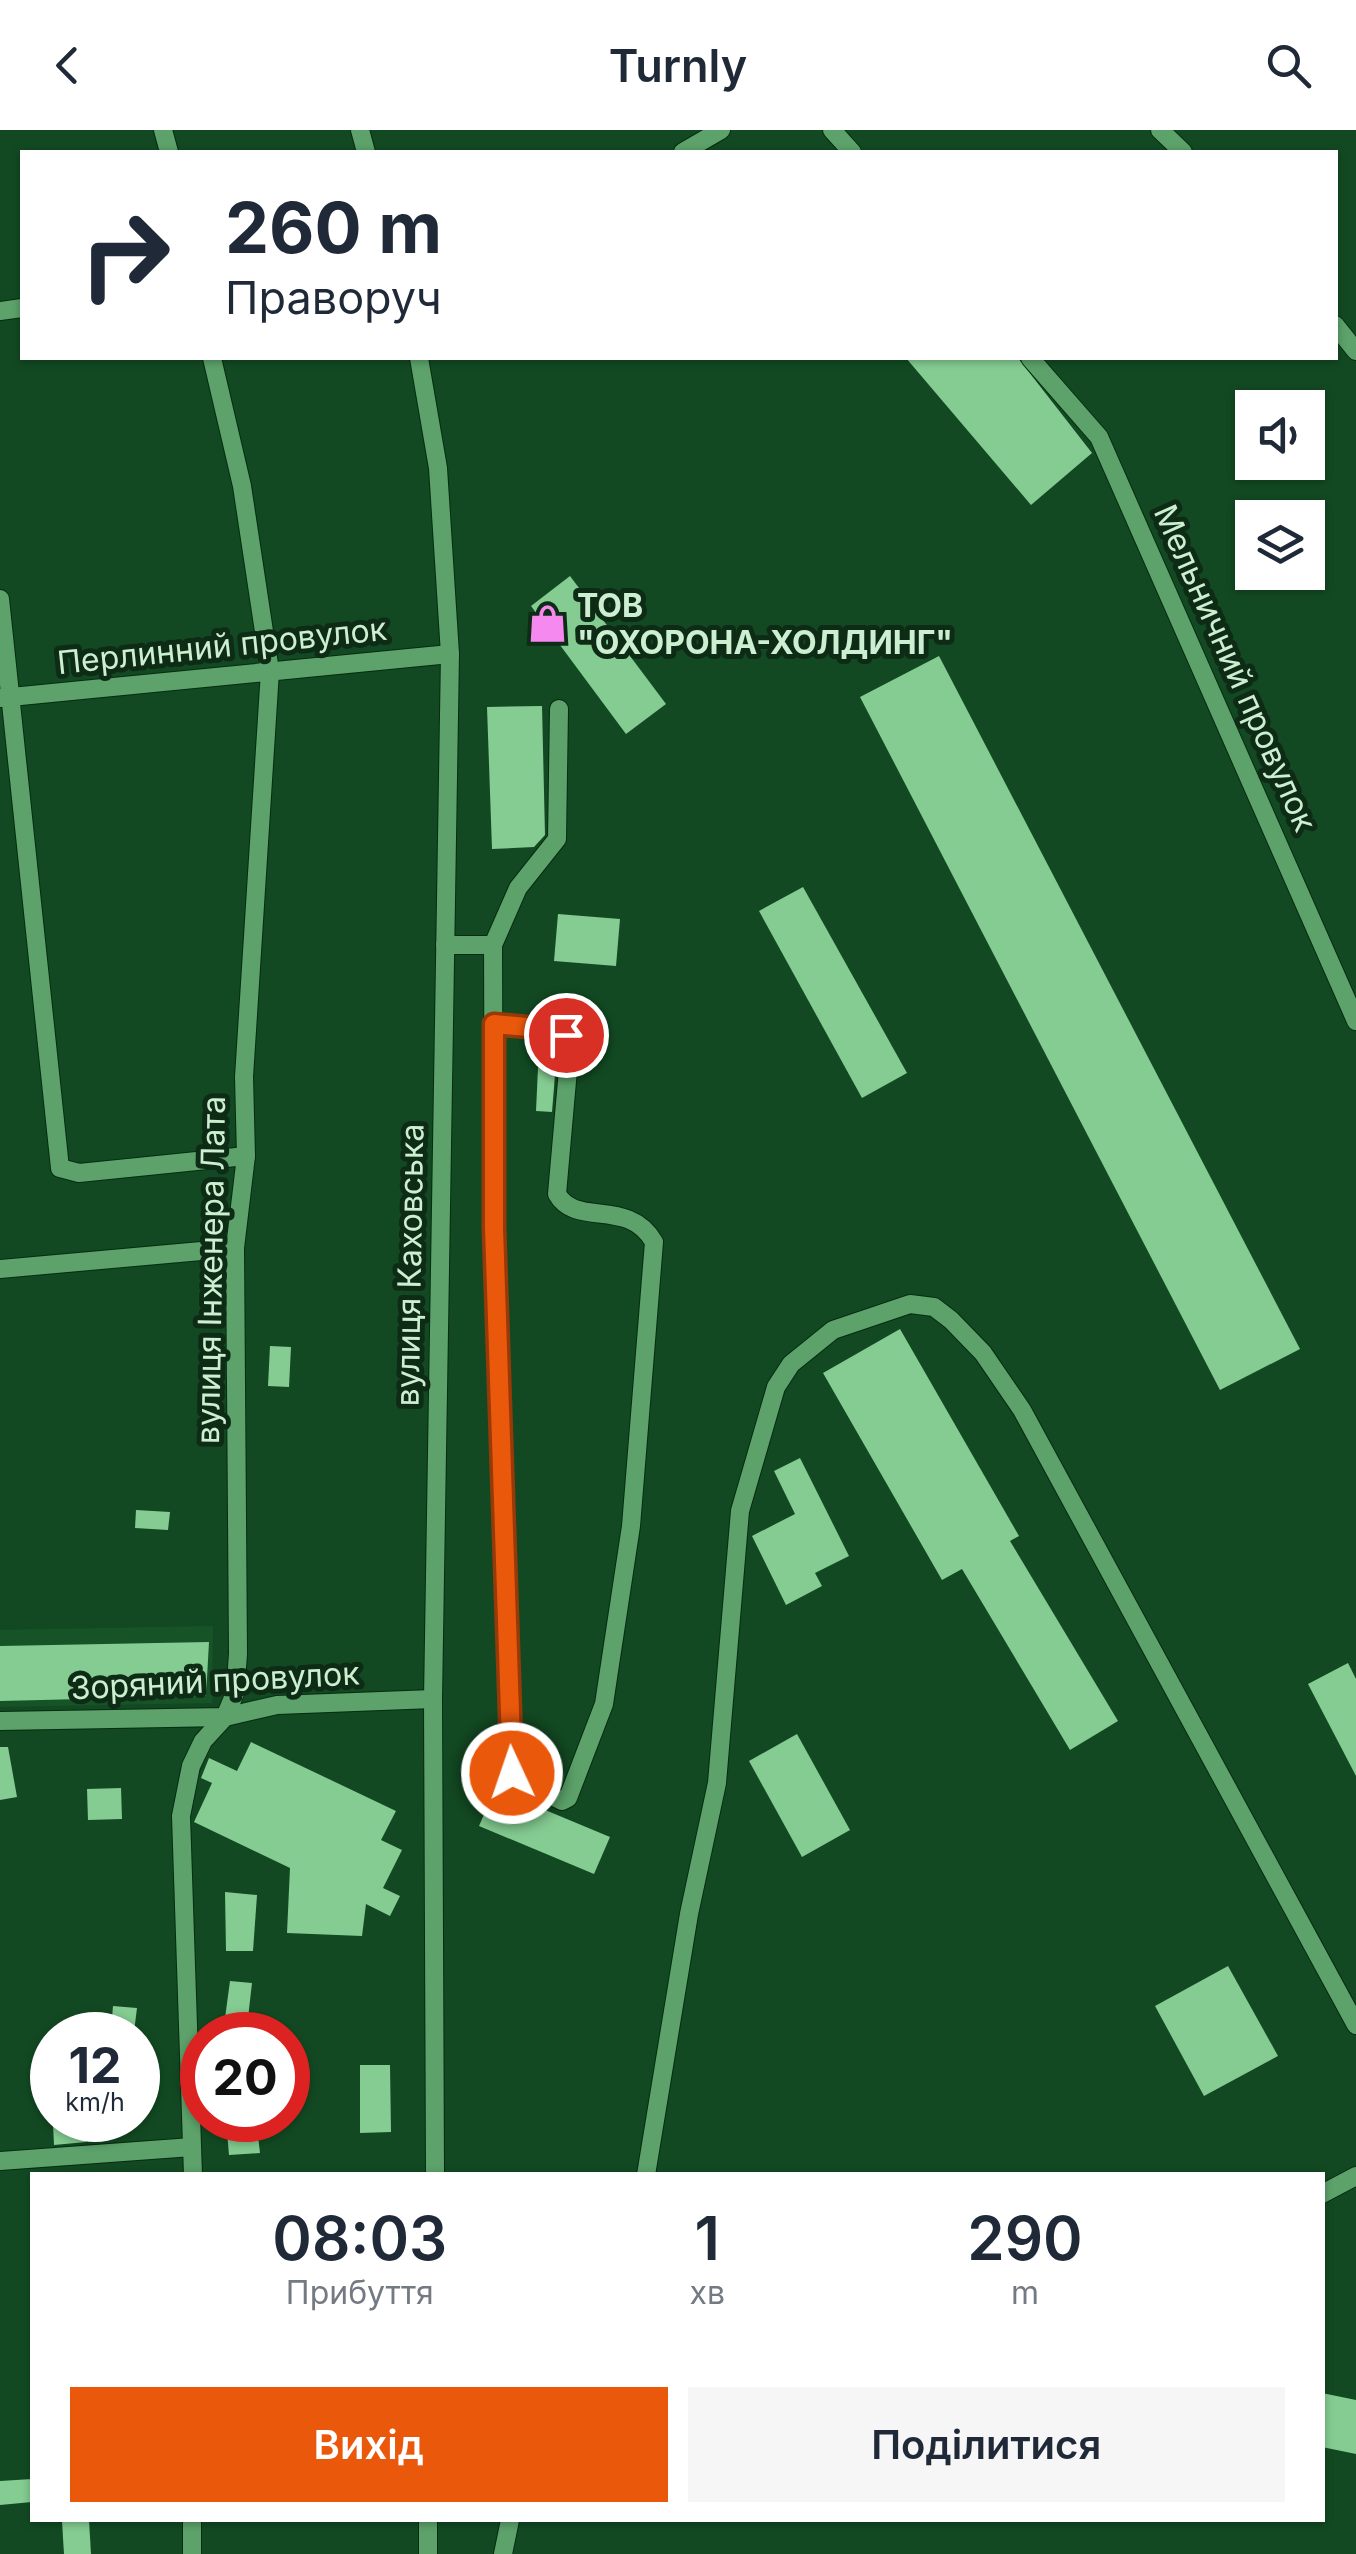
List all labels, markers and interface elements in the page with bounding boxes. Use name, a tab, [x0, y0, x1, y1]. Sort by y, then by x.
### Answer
icon: back	[40, 38, 95, 93]
text: Turnly	[609, 38, 747, 93]
icon: search	[1261, 38, 1316, 93]
text: 260 m	[225, 185, 442, 270]
icon: right	[60, 190, 190, 320]
text: Праворуч	[225, 270, 442, 325]
map controls	[1235, 390, 1325, 590]
button: sound	[1235, 390, 1325, 480]
street label: Мельничний провулок	[1146, 499, 1325, 837]
button: layers	[1235, 500, 1325, 590]
place label: ТОВ "ОХОРОНА-ХОЛДИНГ"	[577, 586, 953, 662]
shop icon: ТОВ "ОХОРОНА-ХОЛДИНГ"	[526, 603, 568, 645]
street label: Перлинний провулок	[55, 609, 389, 682]
pin	[524, 993, 609, 1078]
icon: arrive	[539, 1008, 594, 1063]
street label: вулиця Інженера Лата	[188, 1095, 233, 1445]
street label: вулиця Каховська	[388, 1123, 431, 1407]
street label: Зоряний провулок	[70, 1653, 360, 1708]
position arrow	[460, 1721, 564, 1825]
speed limit sign: 20	[180, 2012, 310, 2142]
text: 12	[68, 2035, 122, 2095]
text: km/h	[65, 2087, 125, 2117]
text: 08:03	[272, 2202, 447, 2274]
text: 1	[695, 2202, 720, 2274]
text: 290	[967, 2202, 1083, 2274]
text: Прибуття	[286, 2273, 434, 2312]
text: хв	[689, 2273, 725, 2312]
text: m	[1011, 2273, 1039, 2312]
button: Вихід	[70, 2387, 668, 2502]
button: Поділитися	[688, 2387, 1285, 2502]

